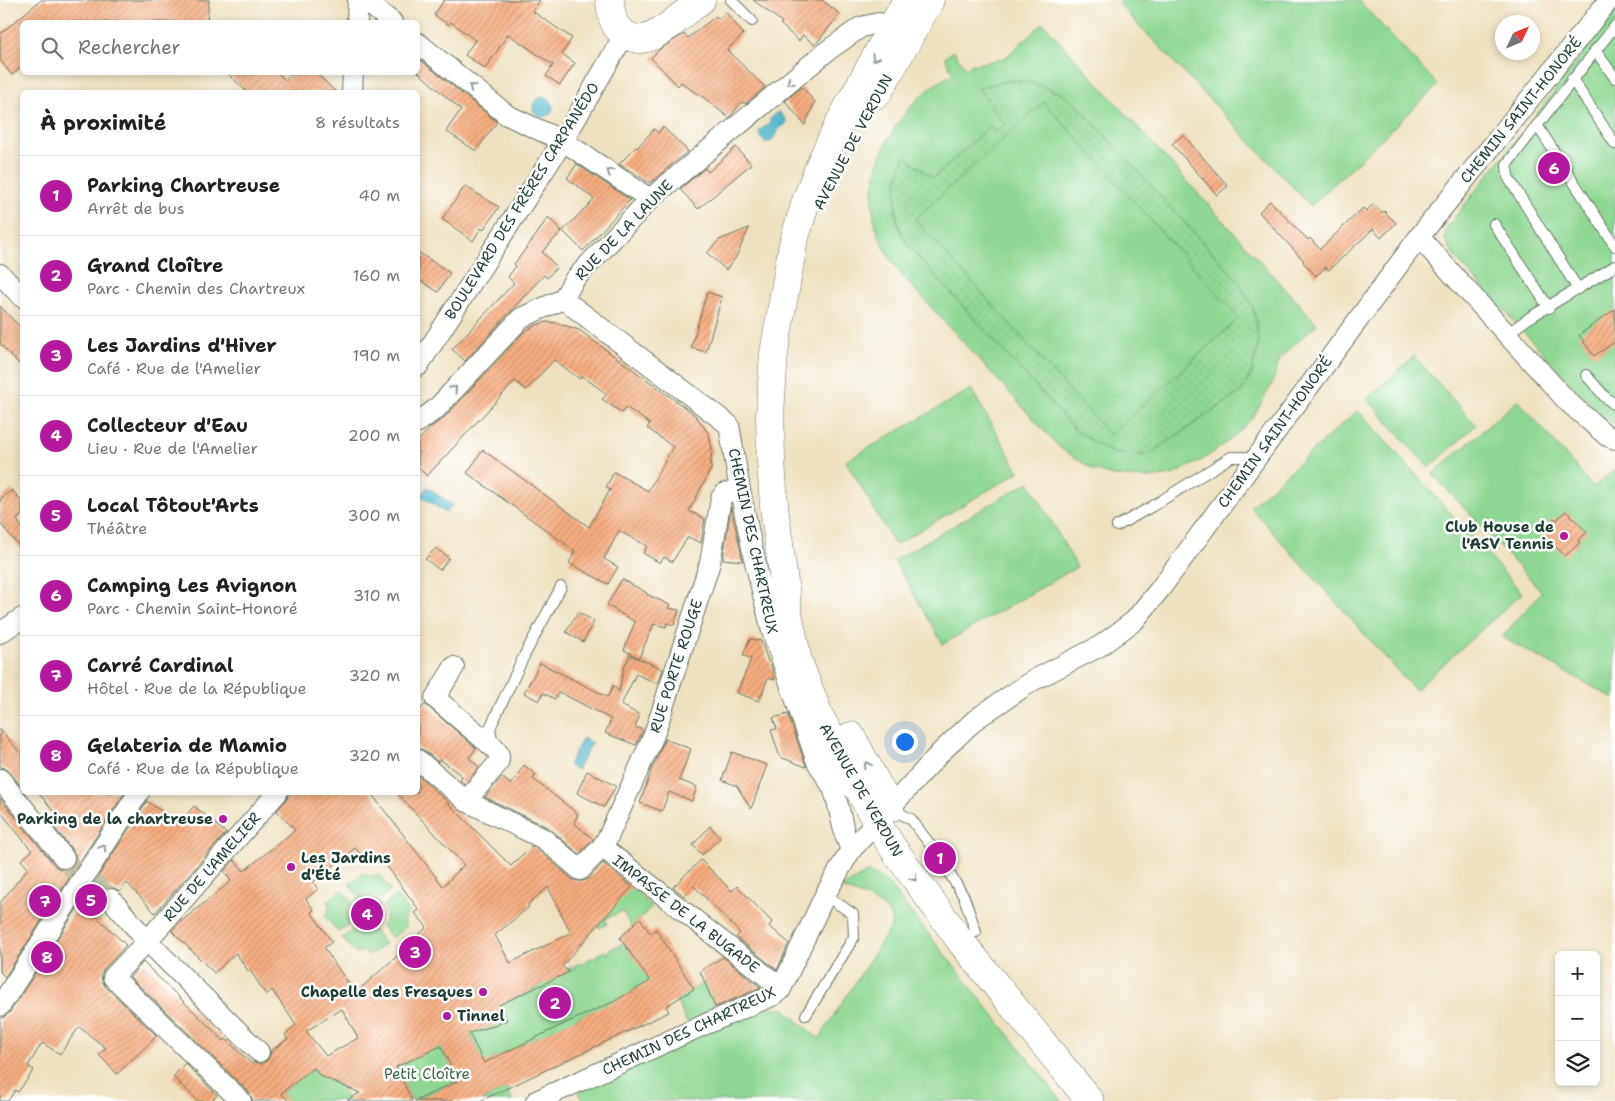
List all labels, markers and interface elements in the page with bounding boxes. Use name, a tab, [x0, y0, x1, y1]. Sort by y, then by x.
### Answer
north arrow	[1495, 15, 1540, 60]
search box	[20, 20, 420, 75]
street label: CHEMIN SAINT-HONORÉ	[1455, 32, 1586, 187]
icon: search	[38, 34, 66, 62]
text: Rechercher	[78, 35, 181, 60]
one-way arrow	[872, 53, 882, 62]
street label: AVENUE DE VERDUN	[809, 70, 897, 214]
one-way arrow	[786, 76, 795, 85]
street label: BOULEVARD DES FRÈRES CARPANÉDO	[440, 78, 604, 323]
one-way arrow	[468, 84, 478, 93]
text: À proximité	[40, 109, 166, 137]
text: 8 résultats	[315, 112, 400, 133]
pin: 6	[1538, 149, 1570, 187]
one-way arrow	[606, 169, 615, 178]
text: Parking Chartreuse	[87, 173, 280, 198]
street label: RUE DE LA LAUNE	[571, 175, 677, 285]
text: 1	[52, 185, 60, 206]
text: 40 m	[358, 185, 400, 206]
text: Arrêt de bus	[87, 198, 185, 219]
text: Grand Cloître	[87, 253, 223, 278]
text: 2	[50, 265, 62, 286]
text: 160 m	[353, 265, 400, 286]
text: Parc · Chemin des Chartreux	[87, 278, 305, 299]
text: Les Jardins d'Hiver	[87, 333, 277, 358]
text: 3	[50, 345, 62, 366]
text: 190 m	[353, 345, 400, 366]
street label: CHEMIN SAINT-HONORÉ	[1212, 352, 1337, 512]
text: Café · Rue de l'Amelier	[87, 358, 261, 379]
one-way arrow	[448, 386, 457, 395]
text: Collecteur d'Eau	[87, 413, 248, 438]
text: 4	[50, 425, 62, 446]
text: 200 m	[348, 425, 400, 446]
text: Lieu · Rue de l'Amelier	[87, 438, 258, 459]
street label: CHEMIN DES CHARTREUX	[724, 446, 783, 636]
text: Local Tôtout'Arts	[87, 493, 259, 518]
text: 5	[51, 505, 61, 526]
text: 300 m	[348, 505, 400, 526]
place label: Club House de l'ASV Tennis	[1445, 517, 1554, 554]
text: Théâtre	[87, 518, 147, 539]
marker: Club House de l'ASV Tennis	[1558, 530, 1570, 542]
text: Camping Les Avignon	[87, 573, 297, 598]
text: 6	[50, 585, 62, 606]
text: 310 m	[353, 585, 400, 606]
street label: RUE PORTE ROUGE	[645, 597, 707, 735]
text: Parc · Chemin Saint-Honoré	[87, 598, 298, 619]
text: Carré Cardinal	[87, 653, 234, 678]
text: 7	[50, 665, 62, 686]
text: 320 m	[349, 665, 400, 686]
text: Hôtel · Rue de la République	[87, 678, 307, 699]
street label: AVENUE DE VERDUN	[815, 719, 907, 861]
your location	[892, 729, 918, 755]
text: Gelateria de Mamio	[87, 733, 287, 758]
text: 8	[50, 745, 62, 766]
text: 320 m	[349, 745, 400, 766]
text: Café · Rue de la République	[87, 758, 299, 779]
one-way arrow	[863, 762, 873, 771]
street label: RUE DE L'AMELIER	[159, 808, 265, 926]
place label: Parking de la chartreuse	[17, 809, 213, 829]
marker: Parking de la chartreuse	[217, 813, 229, 825]
pin: 1	[924, 839, 956, 877]
one-way arrow	[97, 844, 106, 853]
place label: Les Jardins d'Été	[301, 848, 391, 885]
street label: IMPASSE DE LA BUGADE	[608, 850, 764, 978]
marker: Les Jardins d'Été	[285, 861, 297, 873]
one-way arrow	[908, 872, 917, 882]
pin: 5	[75, 881, 107, 919]
pin: 7	[29, 882, 61, 920]
pin: 4	[351, 895, 383, 933]
pin: 3	[399, 933, 431, 971]
pin: 8	[31, 938, 63, 976]
map controls	[1555, 951, 1600, 1086]
button: +	[1555, 951, 1600, 996]
place label: Chapelle des Fresques	[301, 982, 473, 1002]
street label: CHEMIN DES CHARTREUX	[599, 982, 779, 1080]
pin: 2	[539, 984, 571, 1022]
marker: Chapelle des Fresques	[477, 986, 489, 998]
button: −	[1555, 996, 1600, 1041]
place label: Tinnel	[457, 1006, 505, 1026]
marker: Tinnel	[441, 1010, 453, 1022]
button: layers	[1555, 1041, 1600, 1086]
park label: Petit Cloître	[384, 1064, 470, 1084]

